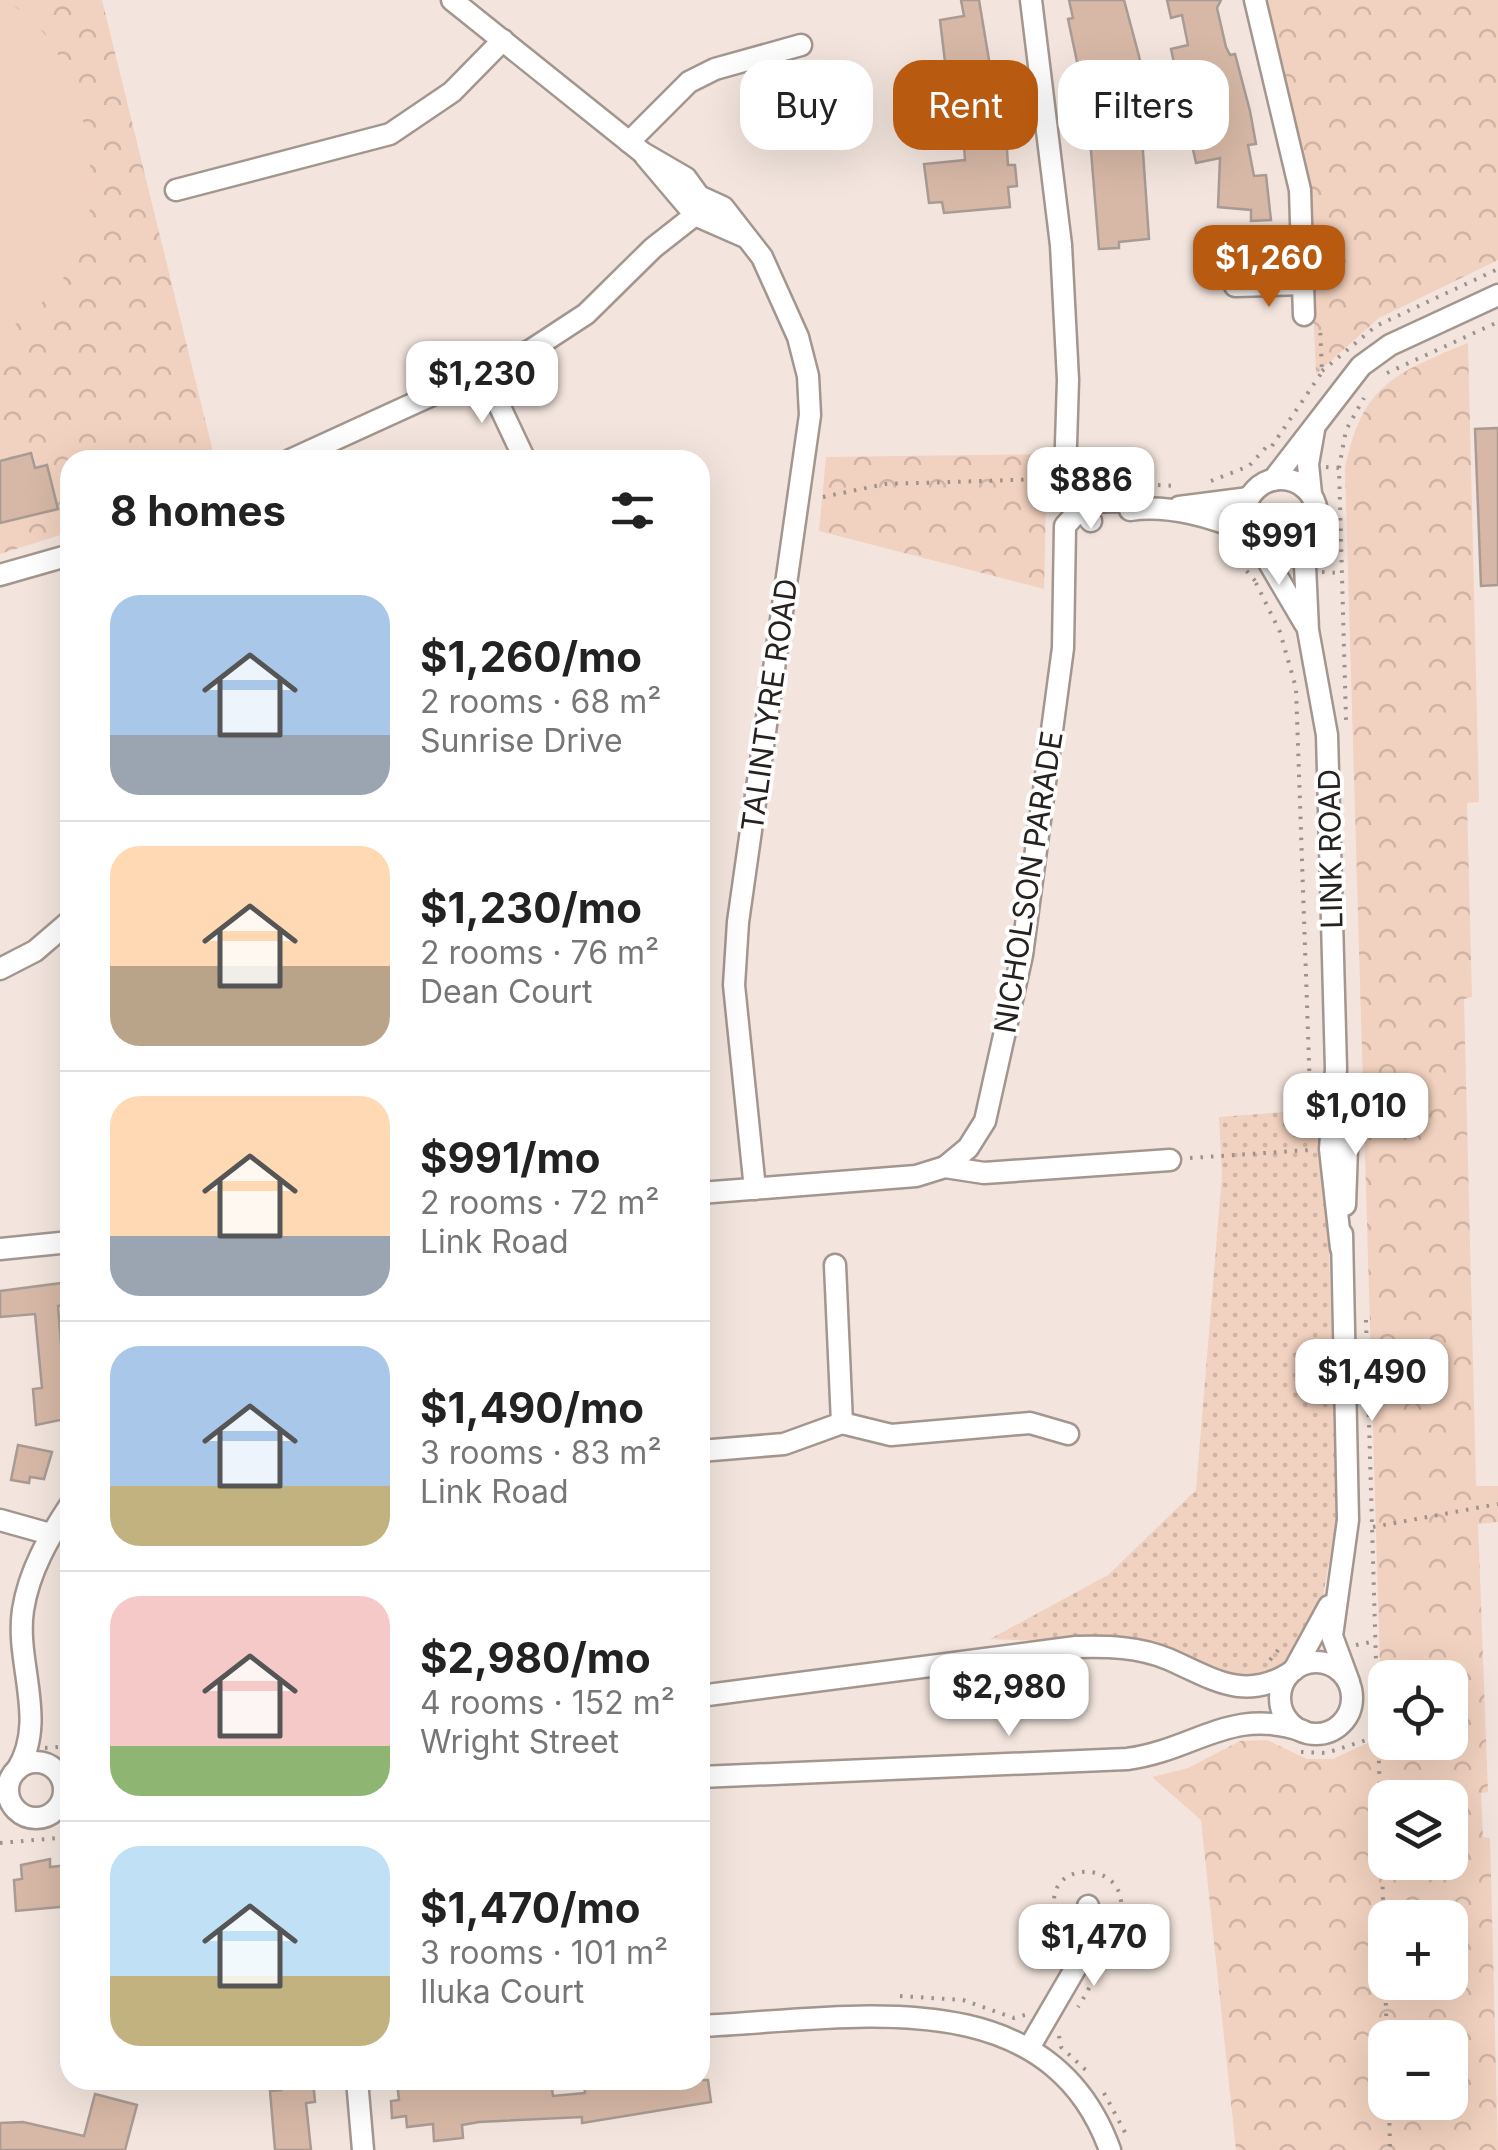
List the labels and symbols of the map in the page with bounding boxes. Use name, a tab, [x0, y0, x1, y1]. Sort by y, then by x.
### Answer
pin: $1,260	[1188, 225, 1350, 310]
pin: $1,230	[401, 341, 563, 426]
pin: $886	[1032, 447, 1150, 532]
pin: $991	[1220, 503, 1338, 588]
street label: TALINTYRE ROAD	[733, 576, 805, 834]
street label: NICHOLSON PARADE	[986, 728, 1070, 1036]
street label: LINK ROAD	[1311, 769, 1349, 929]
pin: $1,010	[1275, 1073, 1437, 1158]
pin: $1,490	[1291, 1339, 1453, 1424]
pin: $2,980	[928, 1654, 1090, 1739]
pin: $1,470	[1013, 1904, 1175, 1989]

